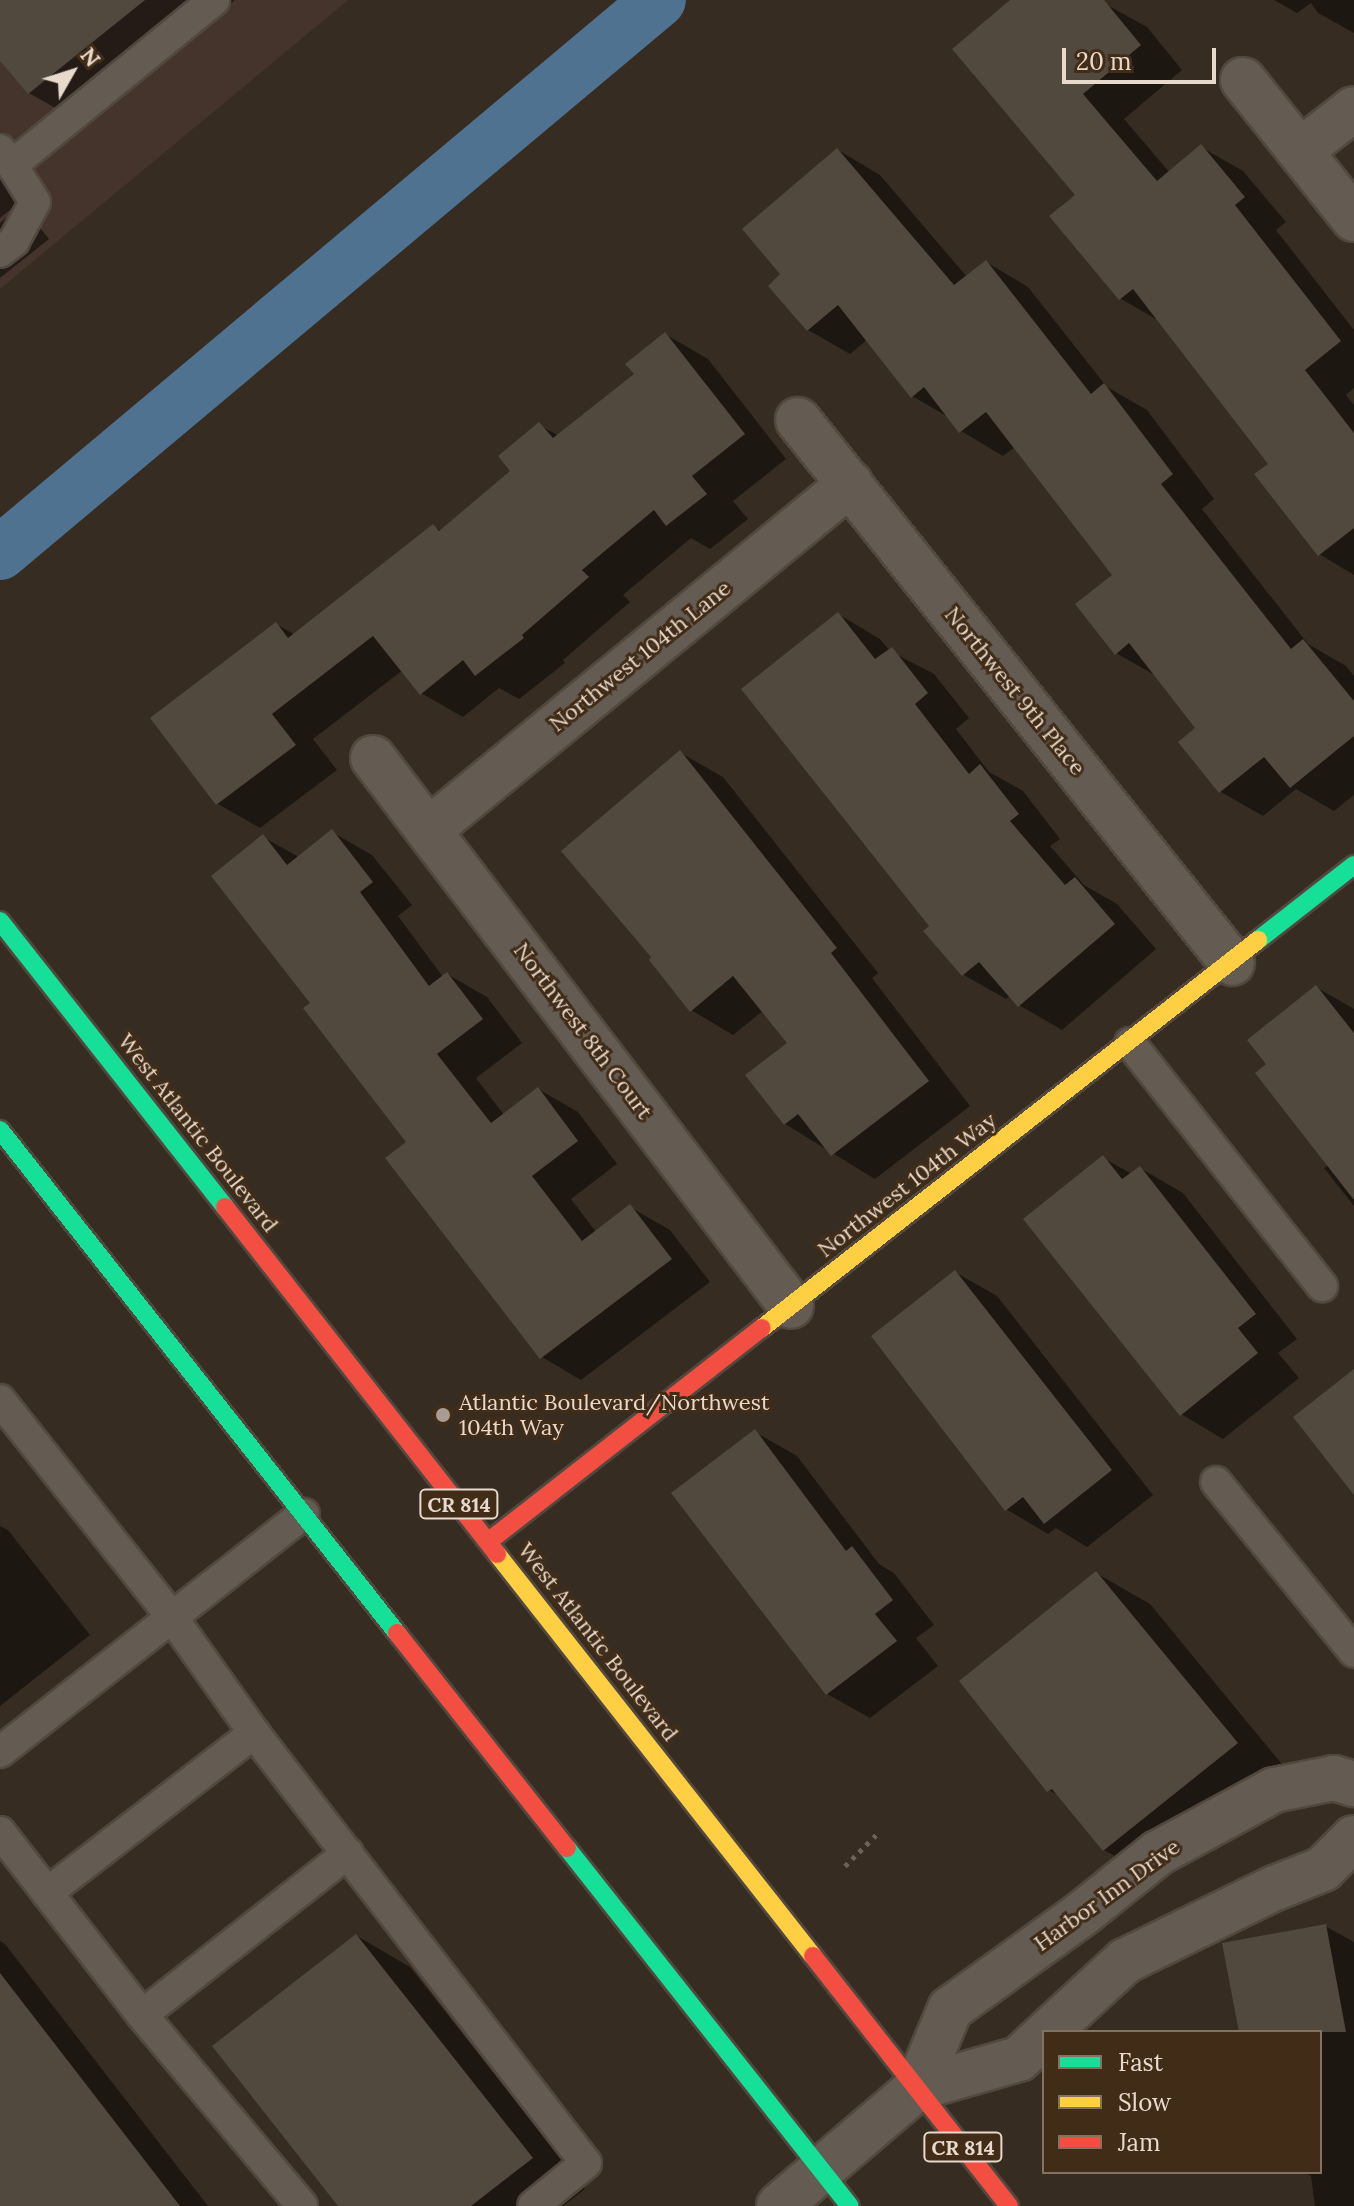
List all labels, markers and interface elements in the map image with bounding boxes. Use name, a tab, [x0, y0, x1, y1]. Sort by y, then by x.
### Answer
north arrow	[32, 32, 112, 112]
scale bar	[1066, 32, 1220, 82]
text: N	[74, 41, 107, 72]
text: 20 m	[1076, 46, 1132, 77]
street label: Northwest 104th Lane	[544, 575, 736, 737]
street label: Northwest 9th Place	[939, 602, 1091, 780]
street label: Northwest 8th Court	[508, 938, 658, 1124]
street label: West Atlantic Boulevard	[112, 1029, 284, 1237]
street label: Northwest 104th Way	[812, 1107, 1002, 1263]
place label: Atlantic Boulevard/Northwest 104th Way	[459, 1389, 769, 1440]
marker: Atlantic Boulevard/Northwest 104th Way	[434, 1406, 452, 1424]
road number: CR 814	[419, 1488, 499, 1520]
street label: West Atlantic Boulevard	[512, 1538, 684, 1746]
street label: Harbor Inn Drive	[1029, 1833, 1185, 1957]
legend	[1042, 2030, 1322, 2174]
text: Fast	[1118, 2047, 1163, 2078]
text: Slow	[1118, 2087, 1171, 2118]
text: Jam	[1118, 2127, 1160, 2158]
road number: CR 814	[923, 2131, 1003, 2163]

